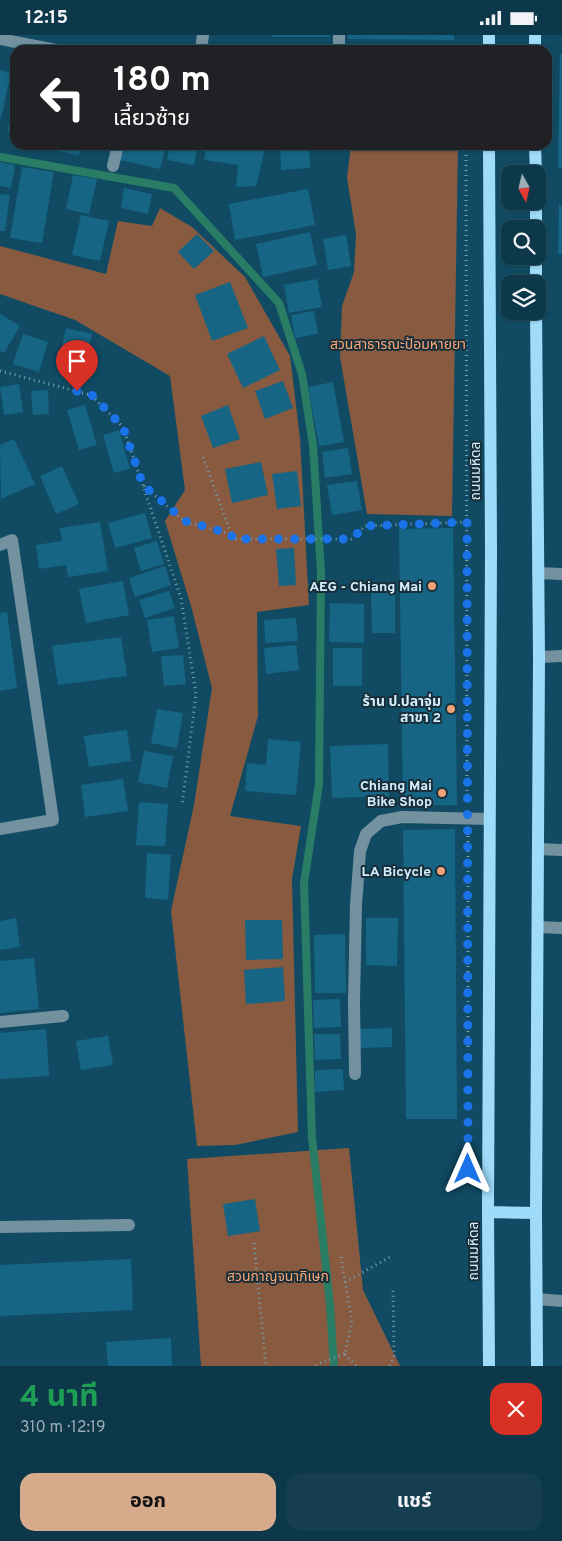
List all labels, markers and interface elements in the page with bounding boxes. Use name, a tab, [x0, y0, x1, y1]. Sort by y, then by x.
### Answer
text: 12:15	[25, 6, 68, 30]
text: 180 m	[113, 59, 211, 103]
icon: left	[30, 65, 95, 130]
text: เลี้ยวซ้าย	[113, 106, 190, 133]
north arrow	[501, 165, 546, 210]
map controls	[501, 165, 546, 320]
button: search	[501, 220, 546, 265]
button: layers	[501, 275, 546, 320]
park label: สวนสาธารณะป้อมหายยา	[330, 337, 466, 354]
pin	[56, 340, 98, 391]
icon: arrive	[63, 347, 91, 375]
street label: ถนนมหิดล	[468, 441, 485, 501]
place label: AEG - Chiang Mai	[309, 579, 422, 596]
marker: AEG - Chiang Mai	[426, 580, 438, 592]
place label: ร้าน ป.ปลาจุ่ม สาขา 2	[363, 693, 441, 727]
marker: ร้าน ป.ปลาจุ่ม สาขา 2	[445, 703, 457, 715]
place label: Chiang Mai Bike Shop	[360, 778, 432, 811]
marker: Chiang Mai Bike Shop	[436, 787, 448, 799]
place label: LA Bicycle	[362, 864, 431, 881]
marker: LA Bicycle	[435, 865, 447, 877]
position arrow	[441, 1142, 493, 1194]
street label: ถนนมหิดล	[466, 1221, 483, 1281]
park label: สวนกาญจนาภิเษก	[227, 1269, 329, 1286]
text: 4 นาที	[20, 1380, 99, 1417]
button: close	[490, 1383, 542, 1435]
text: 310 m · 12:19	[20, 1418, 106, 1438]
button: ออก	[20, 1473, 276, 1531]
button: แชร์	[286, 1473, 542, 1531]

